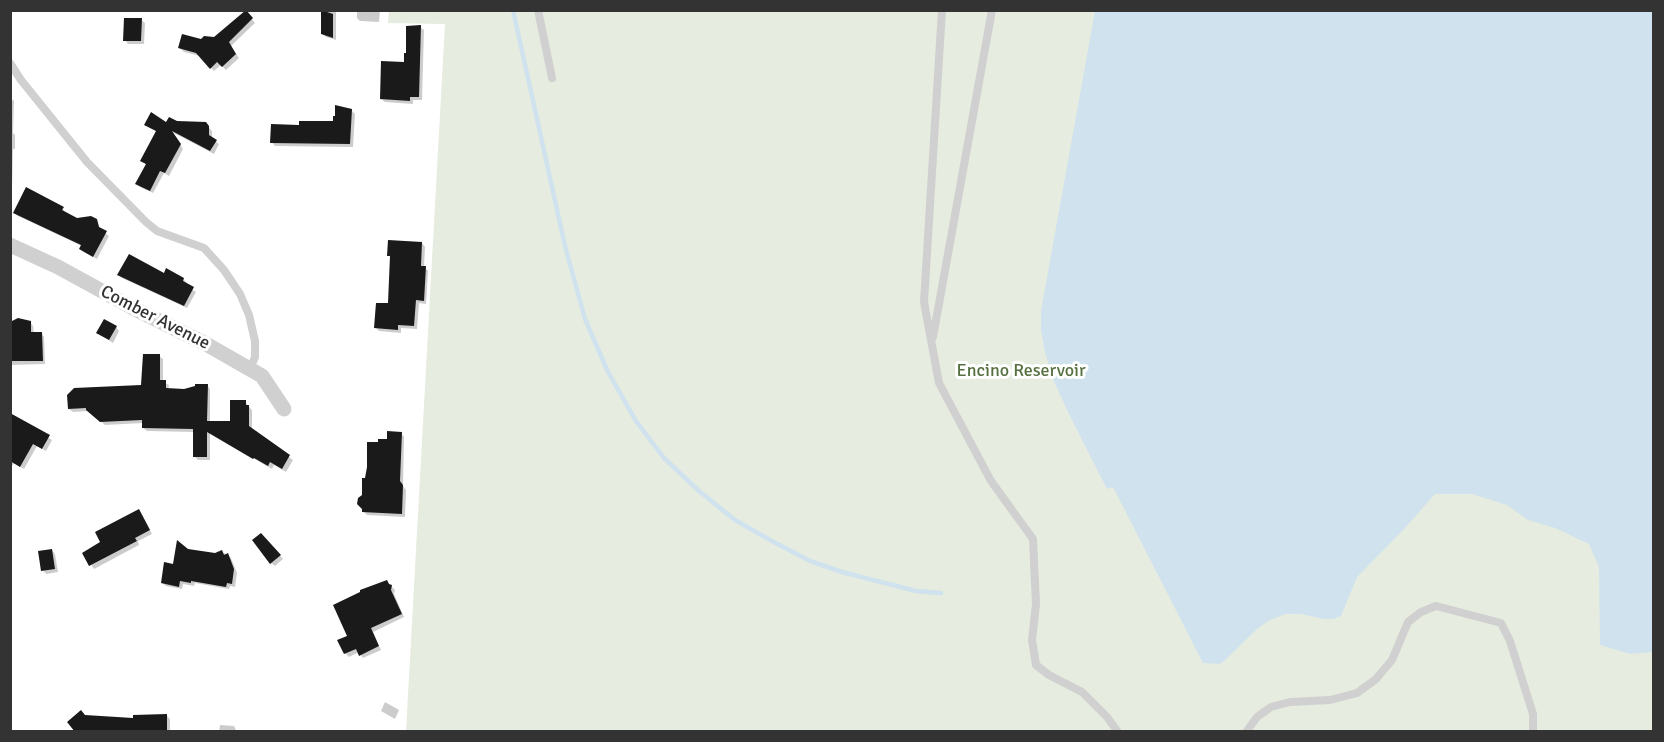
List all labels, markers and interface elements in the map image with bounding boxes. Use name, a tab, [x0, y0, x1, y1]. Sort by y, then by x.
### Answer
street label: Comber Avenue	[97, 281, 213, 355]
park label: Encino Reservoir	[956, 360, 1086, 382]

